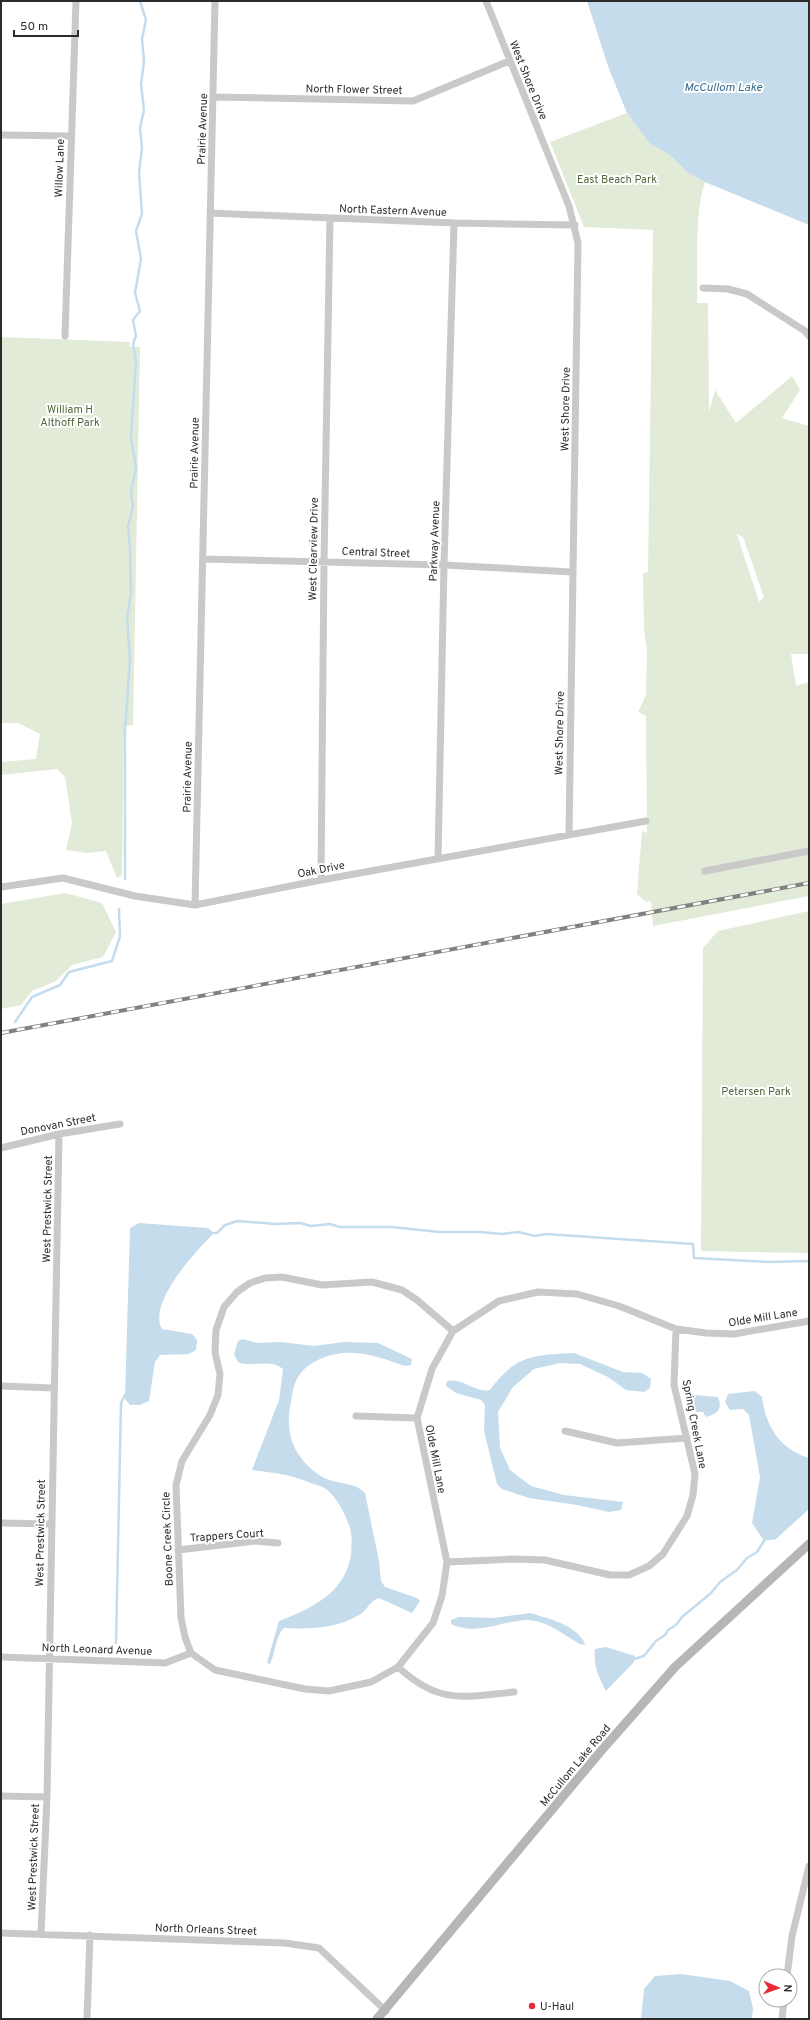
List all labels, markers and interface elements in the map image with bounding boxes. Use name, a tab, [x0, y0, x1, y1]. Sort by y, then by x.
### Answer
scale bar	[14, 12, 78, 38]
text: 50 m	[20, 19, 48, 35]
street label: West Shore Drive	[506, 39, 550, 122]
water label: McCullom Lake	[684, 80, 763, 96]
street label: North Flower Street	[305, 82, 403, 98]
street label: Prairie Avenue	[195, 93, 211, 165]
street label: Willow Lane	[52, 138, 68, 198]
park label: East Beach Park	[577, 173, 657, 187]
street label: North Eastern Avenue	[339, 202, 447, 220]
street label: West Shore Drive	[558, 367, 574, 451]
park label: William H Althoff Park	[40, 403, 100, 430]
street label: Prairie Avenue	[187, 417, 203, 489]
street label: West Clearview Drive	[306, 497, 322, 601]
street label: Parkway Avenue	[427, 500, 443, 582]
street label: Central Street	[341, 545, 410, 561]
street label: West Shore Drive	[552, 691, 568, 775]
street label: Prairie Avenue	[180, 741, 196, 813]
street label: Oak Drive	[296, 859, 346, 881]
park label: Petersen Park	[721, 1085, 791, 1099]
street label: Donovan Street	[19, 1111, 97, 1139]
street label: West Prestwick Street	[40, 1155, 56, 1263]
street label: Olde Mill Lane	[728, 1306, 799, 1330]
street label: Spring Creek Lane	[678, 1378, 710, 1470]
street label: Olde Mill Lane	[421, 1424, 449, 1495]
street label: West Prestwick Street	[33, 1479, 49, 1587]
street label: Boone Creek Circle	[159, 1491, 177, 1586]
street label: Trappers Court	[190, 1526, 265, 1546]
street label: North Leonard Avenue	[41, 1641, 153, 1659]
street label: McCullom Lake Road	[537, 1722, 614, 1809]
street label: West Prestwick Street	[25, 1803, 43, 1911]
street label: North Orleans Street	[155, 1921, 257, 1939]
north arrow	[758, 1968, 798, 2008]
text: N	[780, 1984, 794, 1993]
place label: U-Haul	[540, 2000, 574, 2014]
marker: U-Haul	[527, 2001, 537, 2011]

